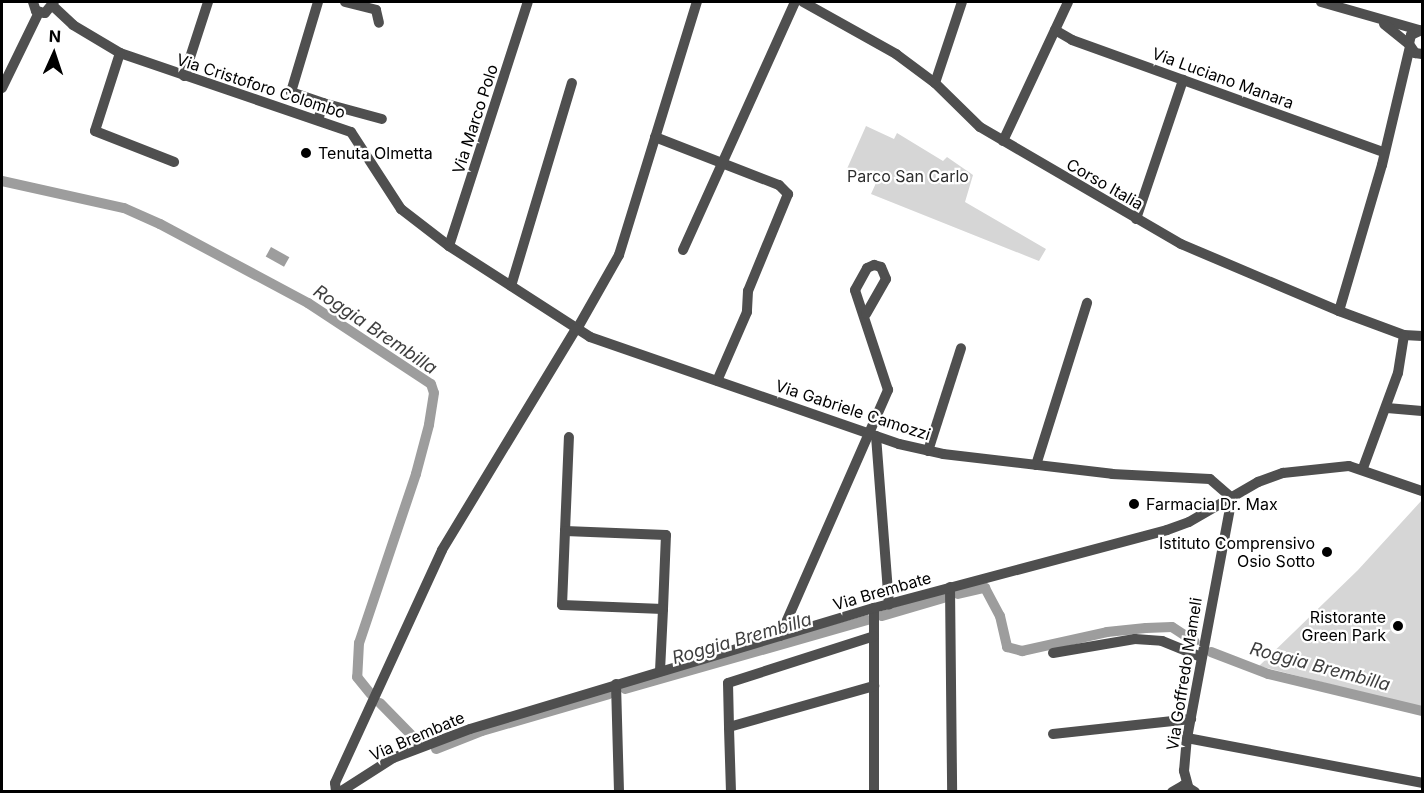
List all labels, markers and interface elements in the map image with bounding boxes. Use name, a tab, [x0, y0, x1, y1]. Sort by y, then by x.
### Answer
north arrow	[24, 24, 84, 84]
text: N	[48, 26, 62, 46]
street label: Via Luciano Manara	[1150, 43, 1296, 113]
street label: Via Cristoforo Colombo	[174, 50, 348, 122]
street label: Via Marco Polo	[448, 62, 502, 176]
place label: Tenuta Olmetta	[318, 143, 433, 163]
marker: Tenuta Olmetta	[299, 146, 313, 160]
street label: Corso Italia	[1063, 154, 1147, 214]
park label: Parco San Carlo	[847, 166, 969, 186]
water label: Roggia Brembilla	[309, 281, 441, 379]
street label: Via Gabriele Camozzi	[773, 376, 933, 444]
place label: Farmacia Dr. Max	[1146, 494, 1278, 514]
marker: Farmacia Dr. Max	[1127, 497, 1141, 511]
place label: Istituto Comprensivo Osio Sotto	[1159, 533, 1315, 571]
marker: Istituto Comprensivo Osio Sotto	[1320, 545, 1334, 559]
street label: Via Brembate	[831, 568, 933, 614]
street label: Via Goffredo Mameli	[1162, 596, 1206, 752]
place label: Ristorante Green Park	[1301, 607, 1386, 645]
water label: Roggia Brembilla	[670, 609, 814, 669]
marker: Ristorante Green Park	[1391, 619, 1405, 633]
water label: Roggia Brembilla	[1248, 638, 1392, 696]
street label: Via Brembate	[367, 707, 467, 765]

